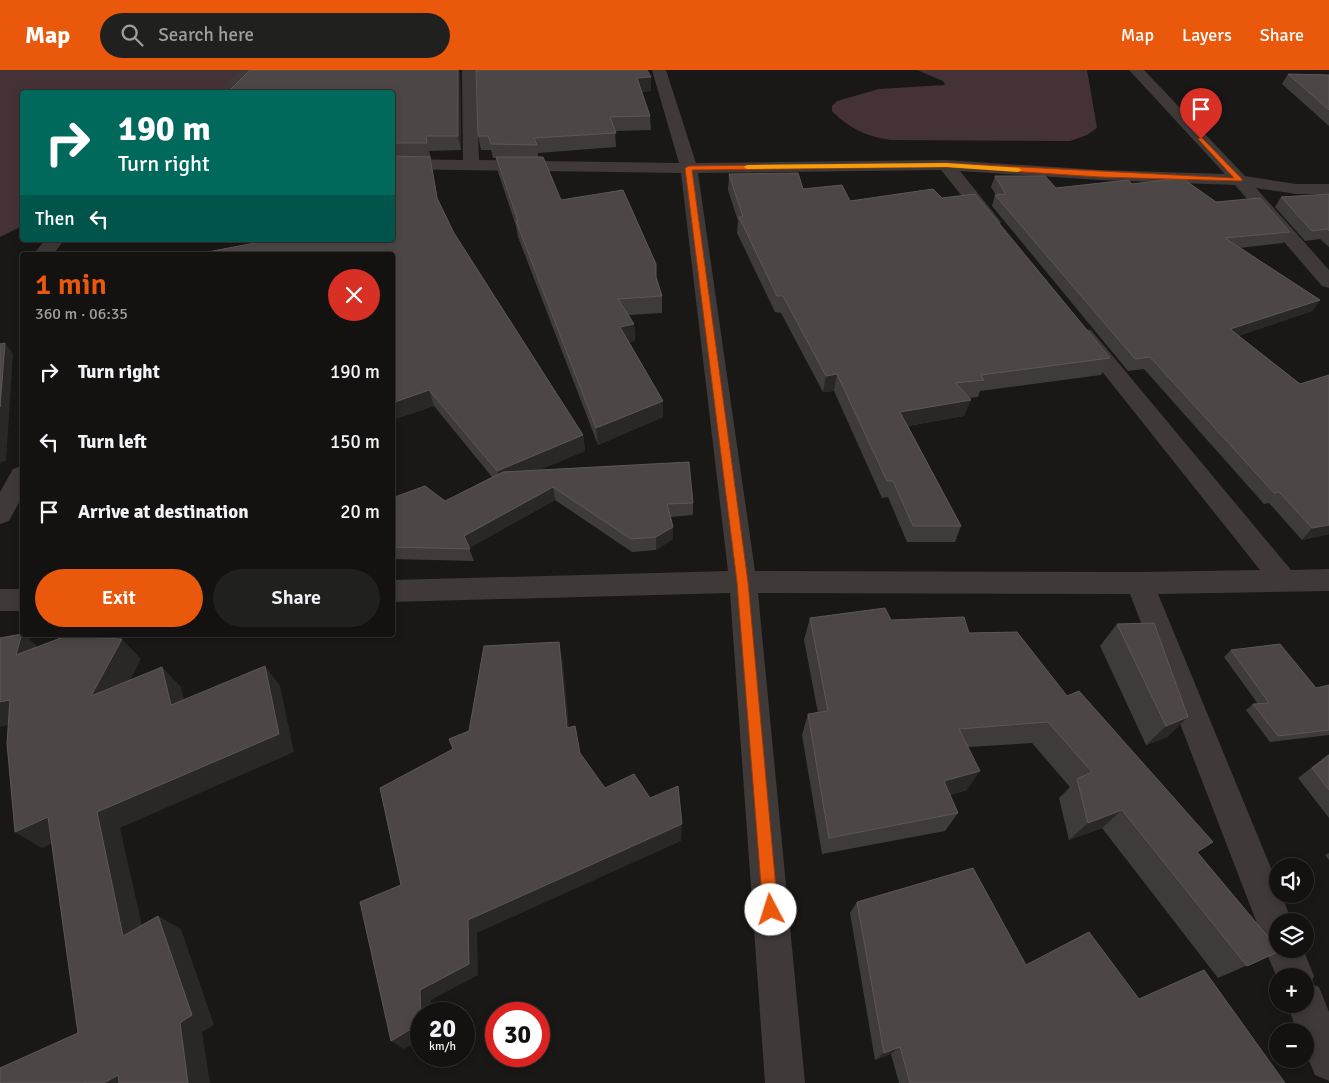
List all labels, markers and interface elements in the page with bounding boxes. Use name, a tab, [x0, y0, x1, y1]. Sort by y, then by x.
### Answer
search box	[100, 13, 450, 58]
text: Map	[25, 20, 70, 50]
icon: search	[118, 21, 146, 49]
text: Search here	[158, 23, 254, 47]
text: Map	[1121, 24, 1154, 46]
text: Layers	[1182, 24, 1232, 46]
text: Share	[1260, 24, 1304, 46]
pin	[1180, 88, 1222, 139]
icon: arrive	[1187, 95, 1215, 123]
text: 190 m	[118, 107, 211, 150]
icon: right	[35, 110, 100, 175]
text: Turn right	[118, 150, 210, 177]
icon: left	[85, 205, 113, 233]
text: Then	[35, 207, 75, 231]
text: 1 min	[35, 266, 107, 303]
button: close	[328, 269, 380, 321]
text: 360 m · 06:35	[35, 304, 128, 324]
icon: right	[35, 358, 63, 386]
text: Turn right	[78, 360, 160, 384]
text: 190 m	[330, 360, 380, 384]
icon: left	[35, 428, 63, 456]
text: Turn left	[78, 430, 147, 454]
text: 150 m	[330, 430, 380, 454]
icon: arrive	[35, 498, 63, 526]
text: Arrive at destination	[78, 500, 249, 524]
text: 20 m	[340, 500, 380, 524]
button: Exit	[35, 569, 203, 627]
button: Share	[213, 569, 380, 627]
map controls	[1269, 858, 1314, 1068]
button: sound	[1269, 858, 1314, 903]
position arrow	[744, 883, 796, 935]
button: layers	[1269, 913, 1314, 958]
button: +	[1269, 968, 1314, 1013]
speed limit sign: 30	[485, 1002, 550, 1067]
text: 20	[429, 1013, 456, 1044]
button: −	[1269, 1023, 1314, 1068]
text: km/h	[429, 1039, 456, 1054]

